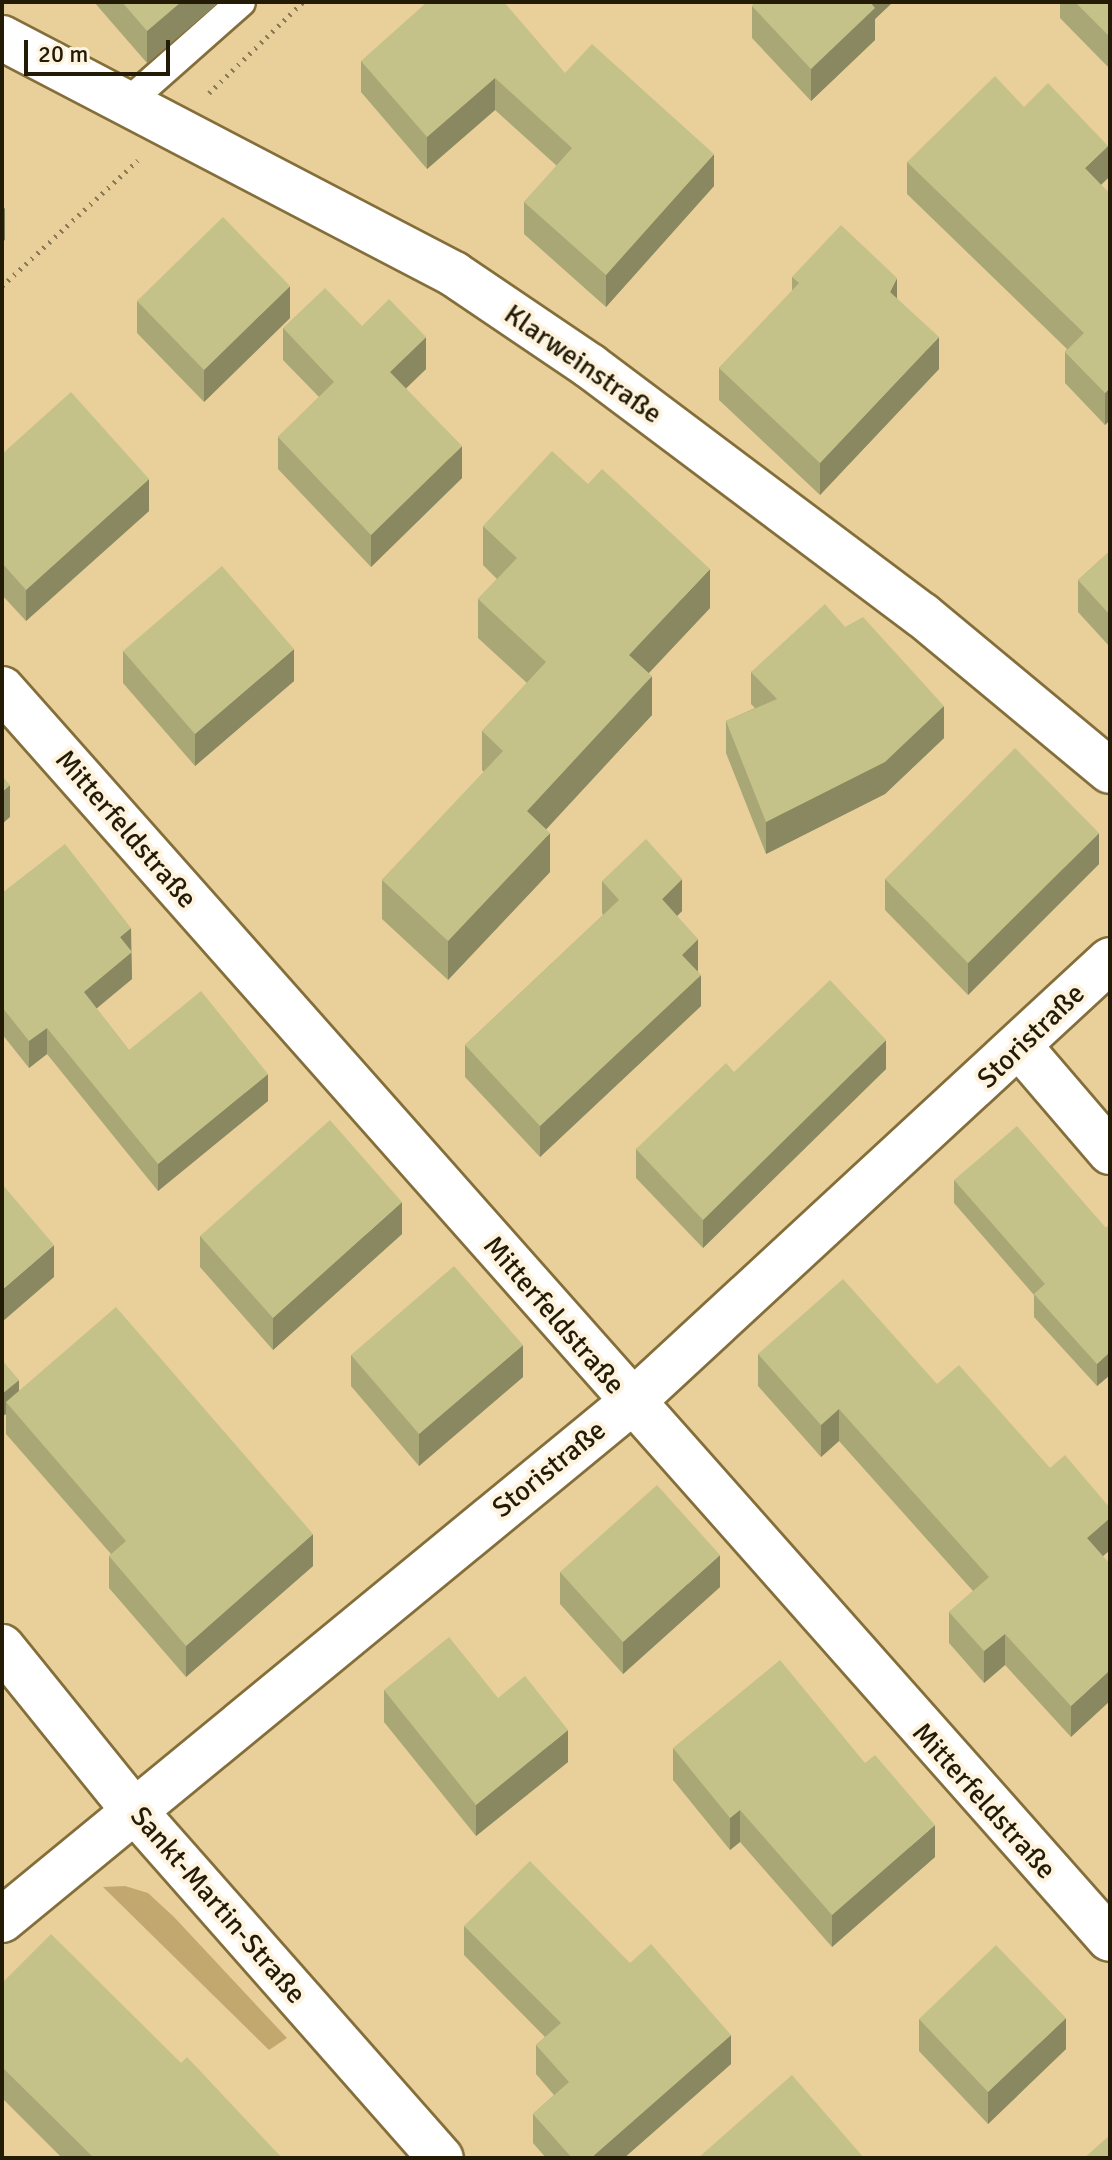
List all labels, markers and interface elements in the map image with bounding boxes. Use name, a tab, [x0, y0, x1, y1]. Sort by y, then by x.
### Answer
scale bar	[28, 24, 174, 74]
text: 20 m	[38, 39, 88, 69]
street label: Klarweinstraße	[498, 297, 668, 431]
street label: Mitterfeldstraße	[48, 743, 204, 915]
street label: Storistraße	[970, 977, 1092, 1095]
street label: Mitterfeldstraße	[476, 1229, 632, 1401]
street label: Storistraße	[486, 1413, 612, 1525]
street label: Mitterfeldstraße	[905, 1716, 1063, 1886]
street label: Sankt-Martin-Straße	[123, 1800, 313, 2010]

